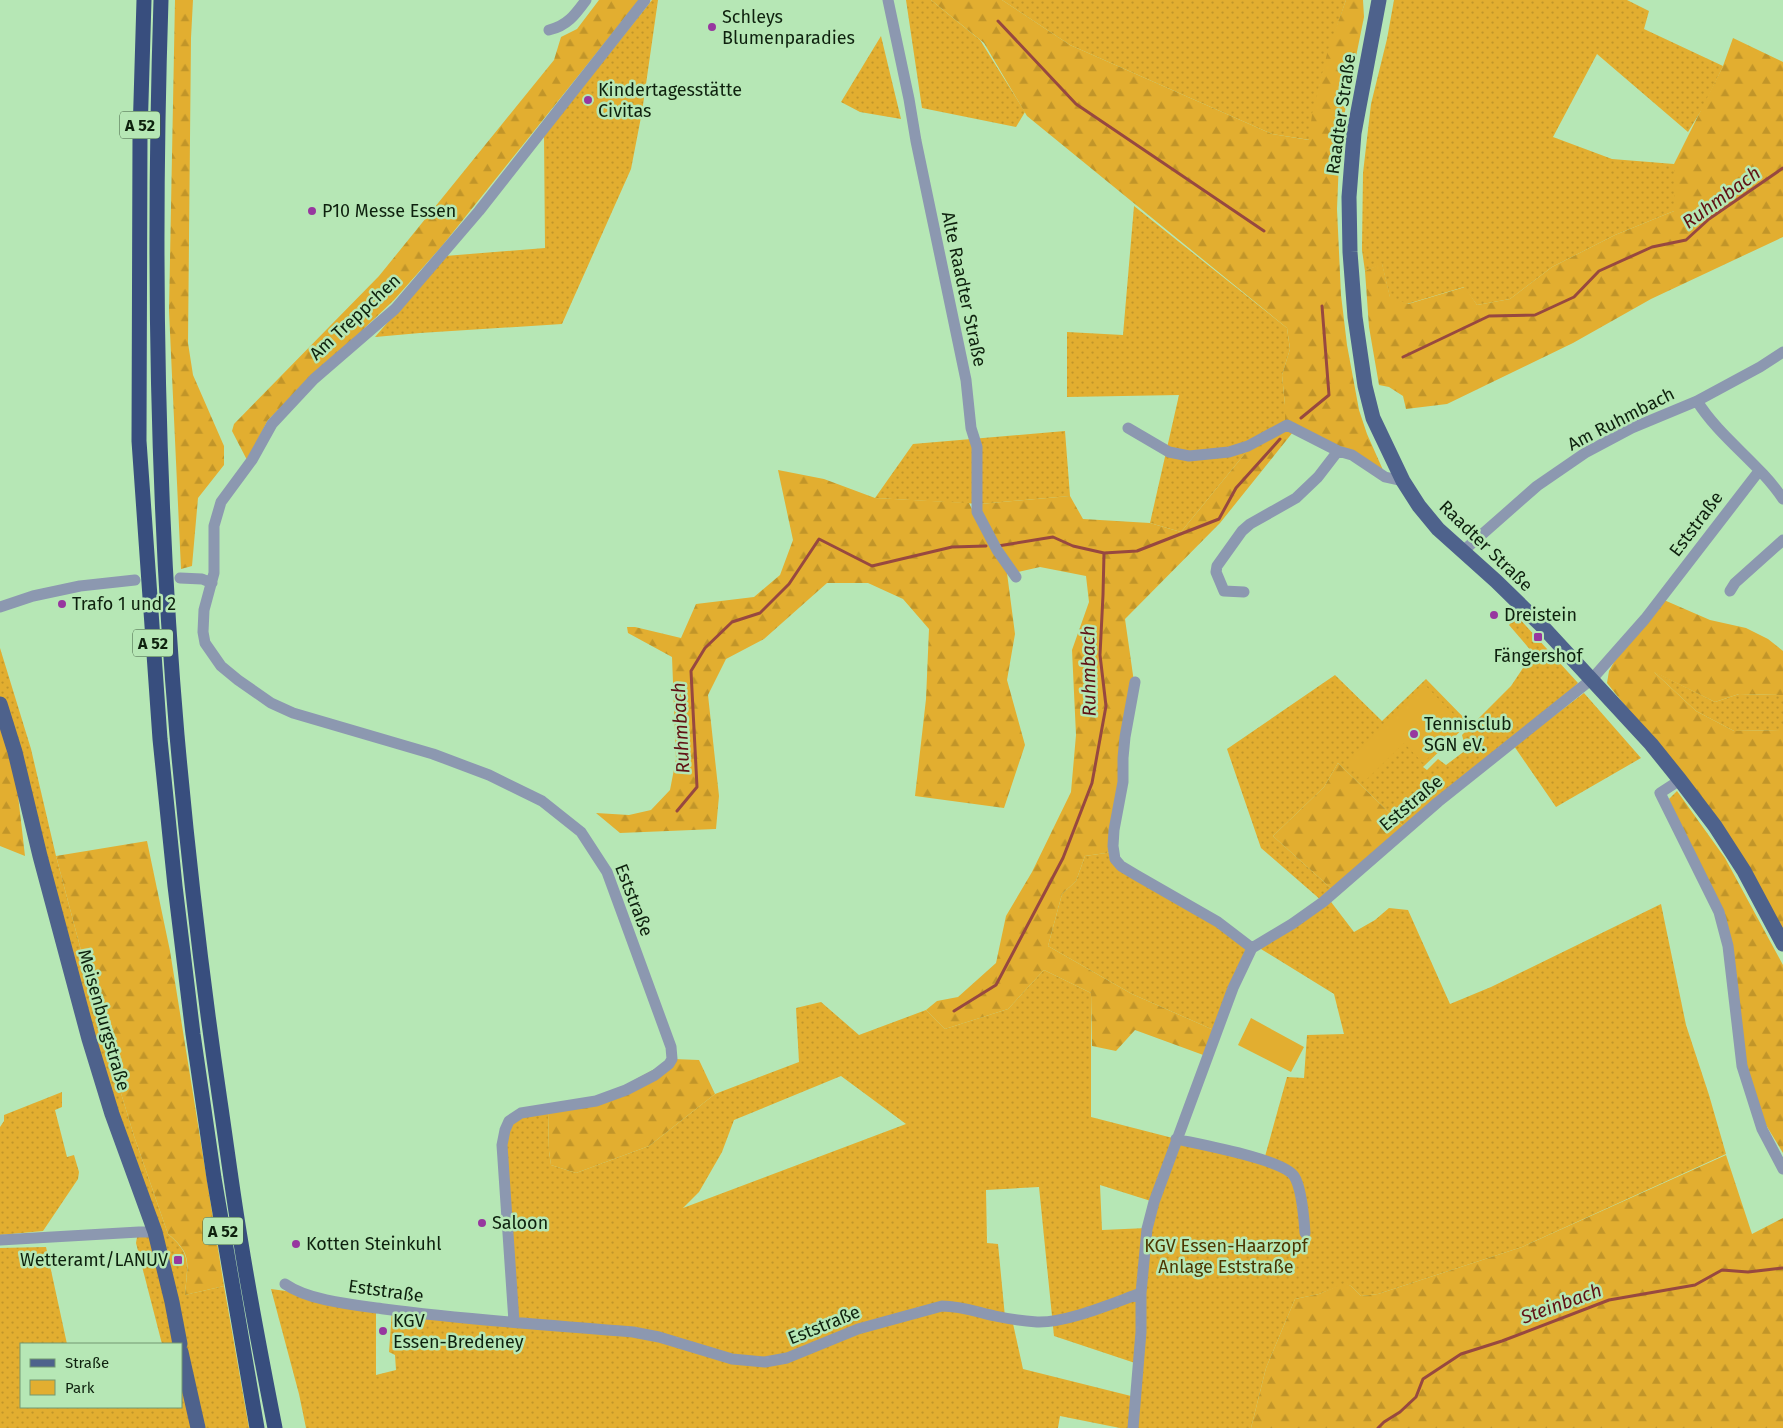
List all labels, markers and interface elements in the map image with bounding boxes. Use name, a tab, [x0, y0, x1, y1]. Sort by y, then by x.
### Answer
place label: Schleys Blumenparadies	[722, 6, 855, 49]
marker: Schleys Blumenparadies	[706, 21, 718, 33]
street label: Raadter Straße	[1322, 52, 1360, 176]
place label: Kindertagesstätte Civitas	[598, 79, 742, 122]
marker: Kindertagesstätte Civitas	[582, 94, 594, 106]
road number: A 52	[120, 112, 160, 138]
water label: Ruhmbach	[1678, 161, 1765, 234]
place label: P10 Messe Essen	[322, 200, 456, 222]
marker: P10 Messe Essen	[306, 205, 318, 217]
street label: Alte Raadter Straße	[937, 209, 991, 369]
street label: Am Treppchen	[305, 269, 405, 365]
street label: Am Ruhmbach	[1564, 383, 1678, 455]
street label: Eststraße	[1664, 487, 1728, 561]
street label: Raadter Straße	[1435, 496, 1537, 596]
place label: Trafo 1 und 2	[72, 593, 176, 615]
marker: Trafo 1 und 2	[56, 598, 68, 610]
place label: Dreistein	[1504, 604, 1577, 626]
marker: Dreistein	[1488, 609, 1500, 621]
water label: Ruhmbach	[1076, 625, 1101, 717]
road number: A 52	[133, 630, 173, 656]
marker: Fängershof	[1532, 631, 1544, 643]
place label: Fängershof	[1493, 645, 1585, 667]
water label: Ruhmbach	[667, 682, 694, 774]
place label: Tennisclub SGN eV.	[1424, 713, 1512, 756]
marker: Tennisclub SGN eV.	[1408, 728, 1420, 740]
street label: Eststraße	[1375, 770, 1447, 836]
street label: Eststraße	[610, 861, 658, 939]
street label: Meisenburgstraße	[73, 947, 135, 1093]
place label: Saloon	[492, 1212, 548, 1234]
marker: Saloon	[476, 1217, 488, 1229]
road number: A 52	[203, 1218, 243, 1244]
place label: Kotten Steinkuhl	[306, 1233, 442, 1255]
park label: KGV Essen-Haarzopf Anlage Eststraße	[1144, 1235, 1310, 1278]
marker: Kotten Steinkuhl	[290, 1238, 302, 1250]
place label: Wetteramt/LANUV	[20, 1249, 168, 1271]
marker: Wetteramt/LANUV	[172, 1254, 184, 1266]
street label: Eststraße	[347, 1275, 425, 1307]
water label: Steinbach	[1517, 1278, 1605, 1329]
street label: Eststraße	[785, 1301, 863, 1349]
place label: KGV Essen-Bredeney	[393, 1310, 524, 1353]
marker: KGV Essen-Bredeney	[377, 1325, 389, 1337]
legend	[20, 1343, 182, 1408]
text: Straße	[65, 1354, 109, 1372]
text: Park	[65, 1379, 95, 1397]

